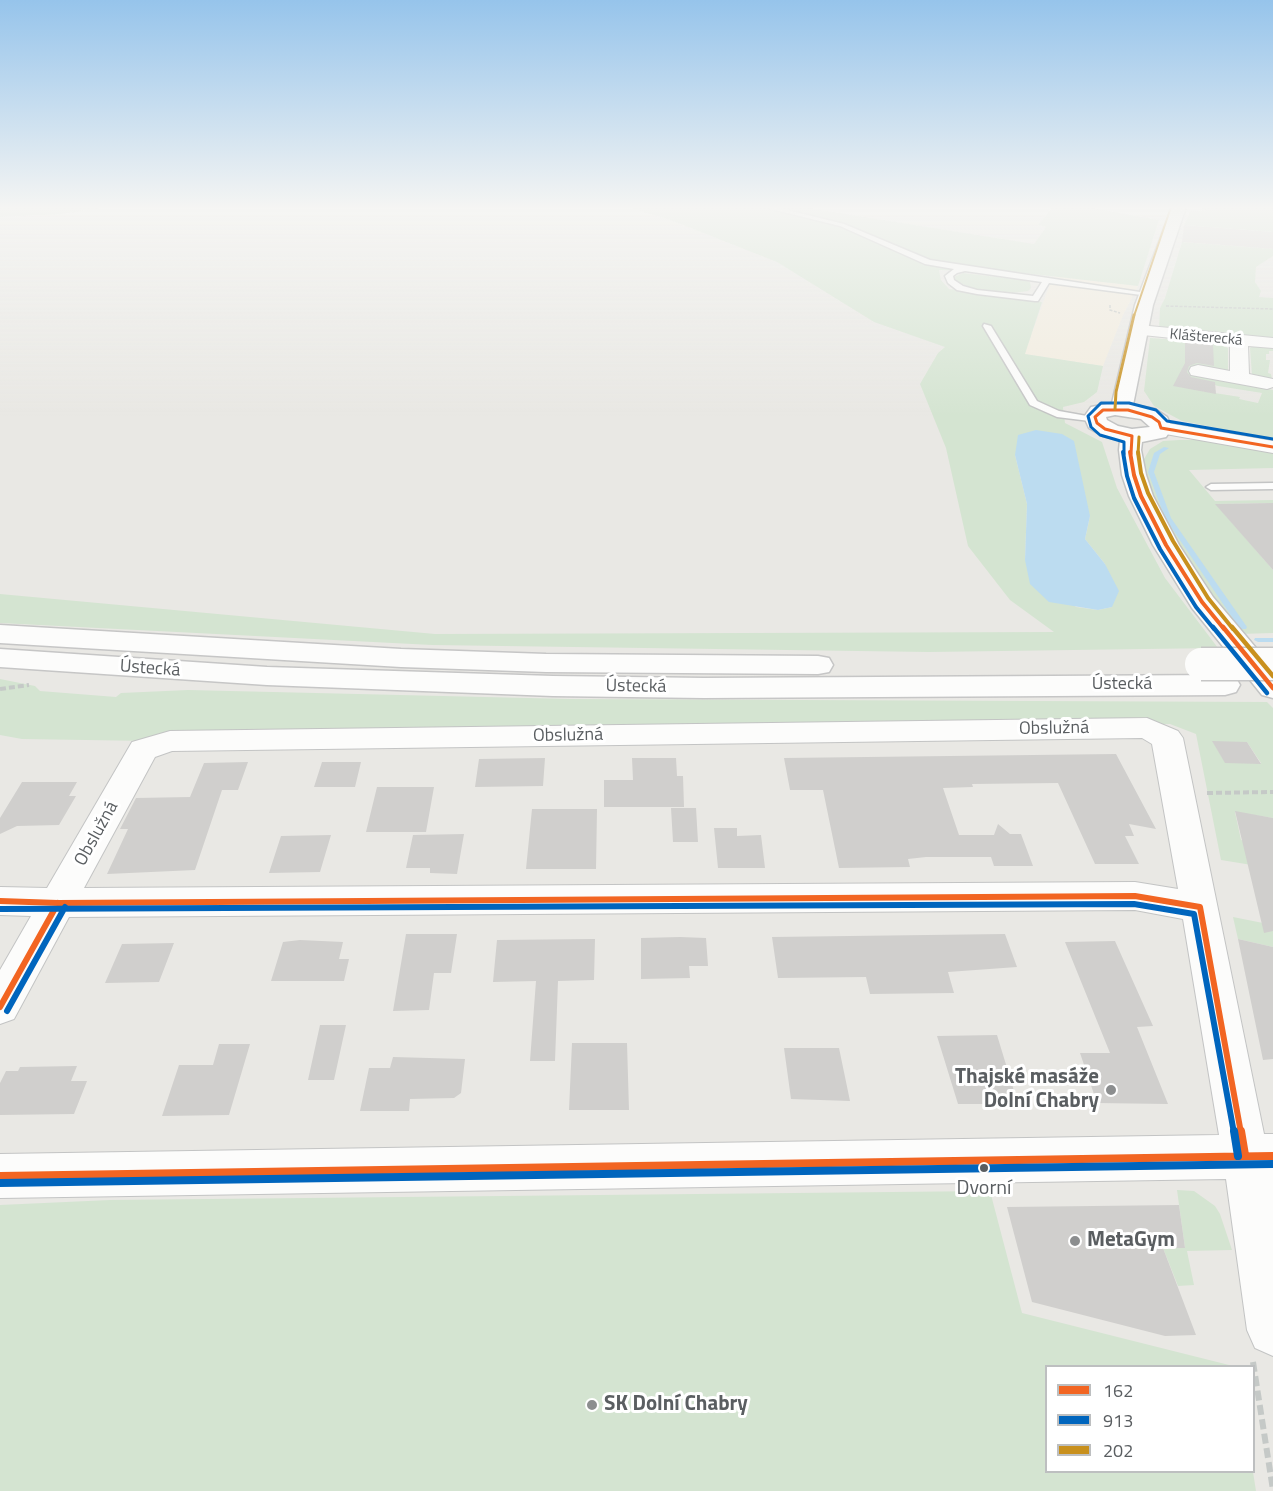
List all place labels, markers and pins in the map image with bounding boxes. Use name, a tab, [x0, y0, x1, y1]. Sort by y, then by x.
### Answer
place label: Thajské masáže Dolní Chabry	[955, 1065, 1099, 1115]
marker: Thajské masáže Dolní Chabry	[1104, 1083, 1118, 1097]
marker: Dvorní	[978, 1162, 990, 1174]
place label: Dvorní	[957, 1177, 1011, 1201]
place label: MetaGym	[1087, 1228, 1175, 1254]
marker: MetaGym	[1068, 1234, 1082, 1248]
place label: SK Dolní Chabry	[604, 1392, 748, 1418]
marker: SK Dolní Chabry	[585, 1398, 599, 1412]

